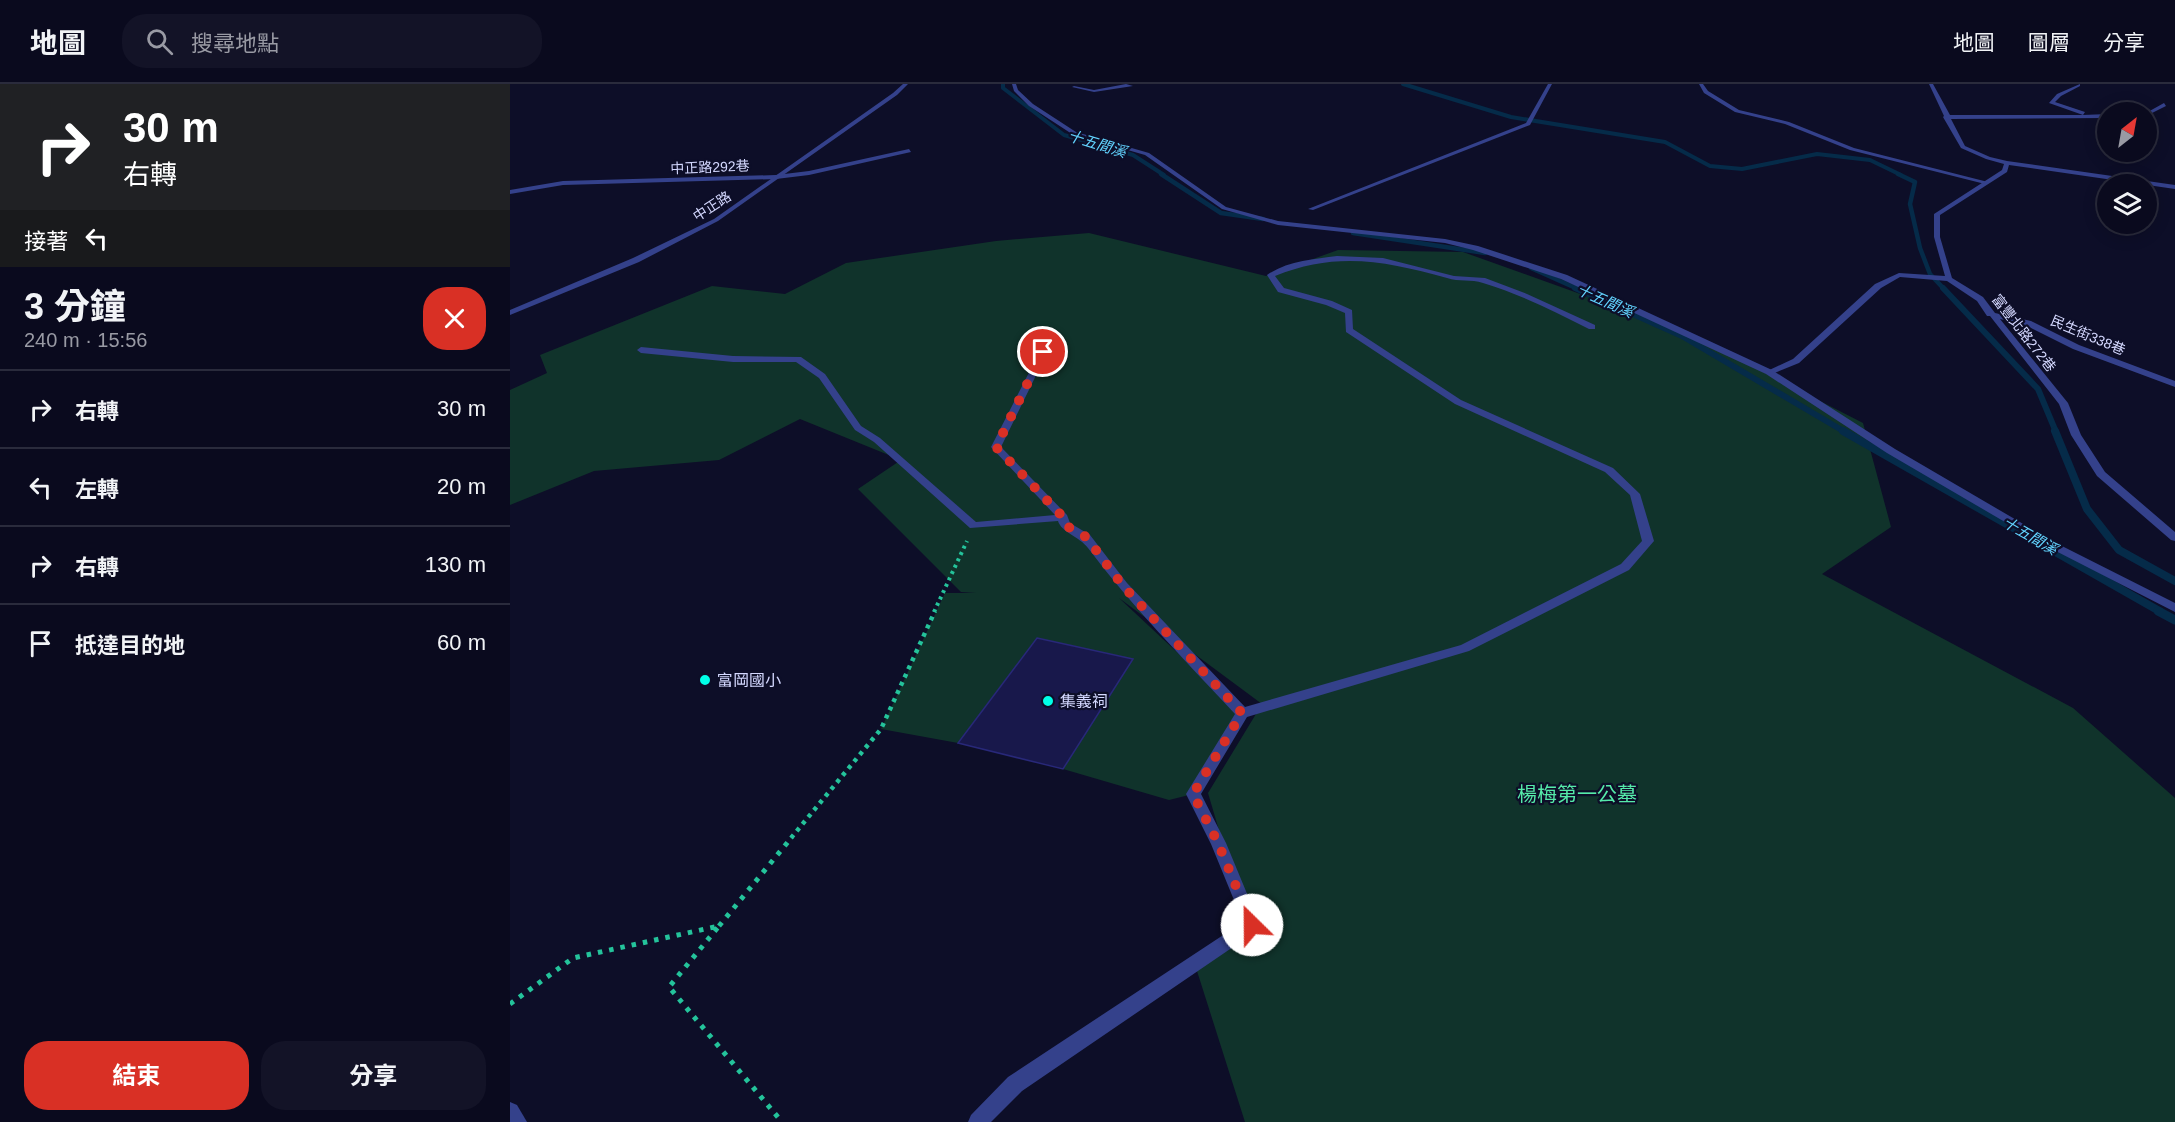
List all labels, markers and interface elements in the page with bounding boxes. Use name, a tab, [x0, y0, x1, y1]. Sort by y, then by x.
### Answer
search box	[122, 14, 542, 68]
icon: search	[143, 25, 176, 58]
text: 地圖	[30, 28, 86, 59]
text: 搜尋地點	[191, 31, 279, 56]
text: 地圖	[1953, 31, 1995, 54]
text: 圖層	[2028, 31, 2070, 54]
text: 分享	[2103, 31, 2145, 54]
north arrow	[2097, 102, 2157, 162]
map controls	[2097, 102, 2157, 234]
text: 30 m	[123, 104, 219, 151]
icon: right	[24, 108, 102, 186]
water label: 十五間溪	[1066, 127, 1130, 161]
street label: 中正路292巷	[670, 158, 750, 176]
text: 右轉	[123, 160, 177, 190]
button: layers	[2097, 174, 2157, 234]
street label: 中正路	[690, 188, 734, 224]
icon: left	[80, 222, 113, 255]
text: 接著	[24, 229, 68, 254]
water label: 十五間溪	[1574, 281, 1638, 321]
text: 3 分鐘	[24, 286, 126, 327]
button: close	[423, 287, 486, 350]
street label: 富豐北路272巷	[1989, 291, 2059, 375]
street label: 民生街338巷	[2048, 312, 2128, 358]
pin	[1017, 326, 1068, 377]
text: 240 m · 15:56	[24, 329, 147, 351]
icon: arrive	[1026, 335, 1059, 368]
icon: right	[24, 393, 57, 426]
text: 30 m	[437, 396, 486, 421]
text: 右轉	[75, 399, 119, 424]
icon: left	[24, 471, 57, 504]
text: 20 m	[437, 474, 486, 499]
text: 左轉	[75, 477, 119, 502]
water label: 十五間溪	[2000, 513, 2062, 559]
icon: right	[24, 549, 57, 582]
text: 130 m	[425, 552, 486, 577]
text: 右轉	[75, 555, 119, 580]
icon: arrive	[24, 627, 57, 660]
text: 60 m	[437, 630, 486, 655]
text: 抵達目的地	[75, 633, 185, 658]
place label: 富岡國小	[717, 672, 781, 689]
marker: 富岡國小	[698, 673, 712, 687]
place label: 集義祠	[1060, 693, 1108, 710]
marker: 集義祠	[1041, 694, 1055, 708]
park label: 楊梅第一公墓	[1517, 783, 1637, 805]
position arrow	[1220, 893, 1284, 957]
button: 結束	[24, 1041, 249, 1110]
button: 分享	[261, 1041, 486, 1110]

